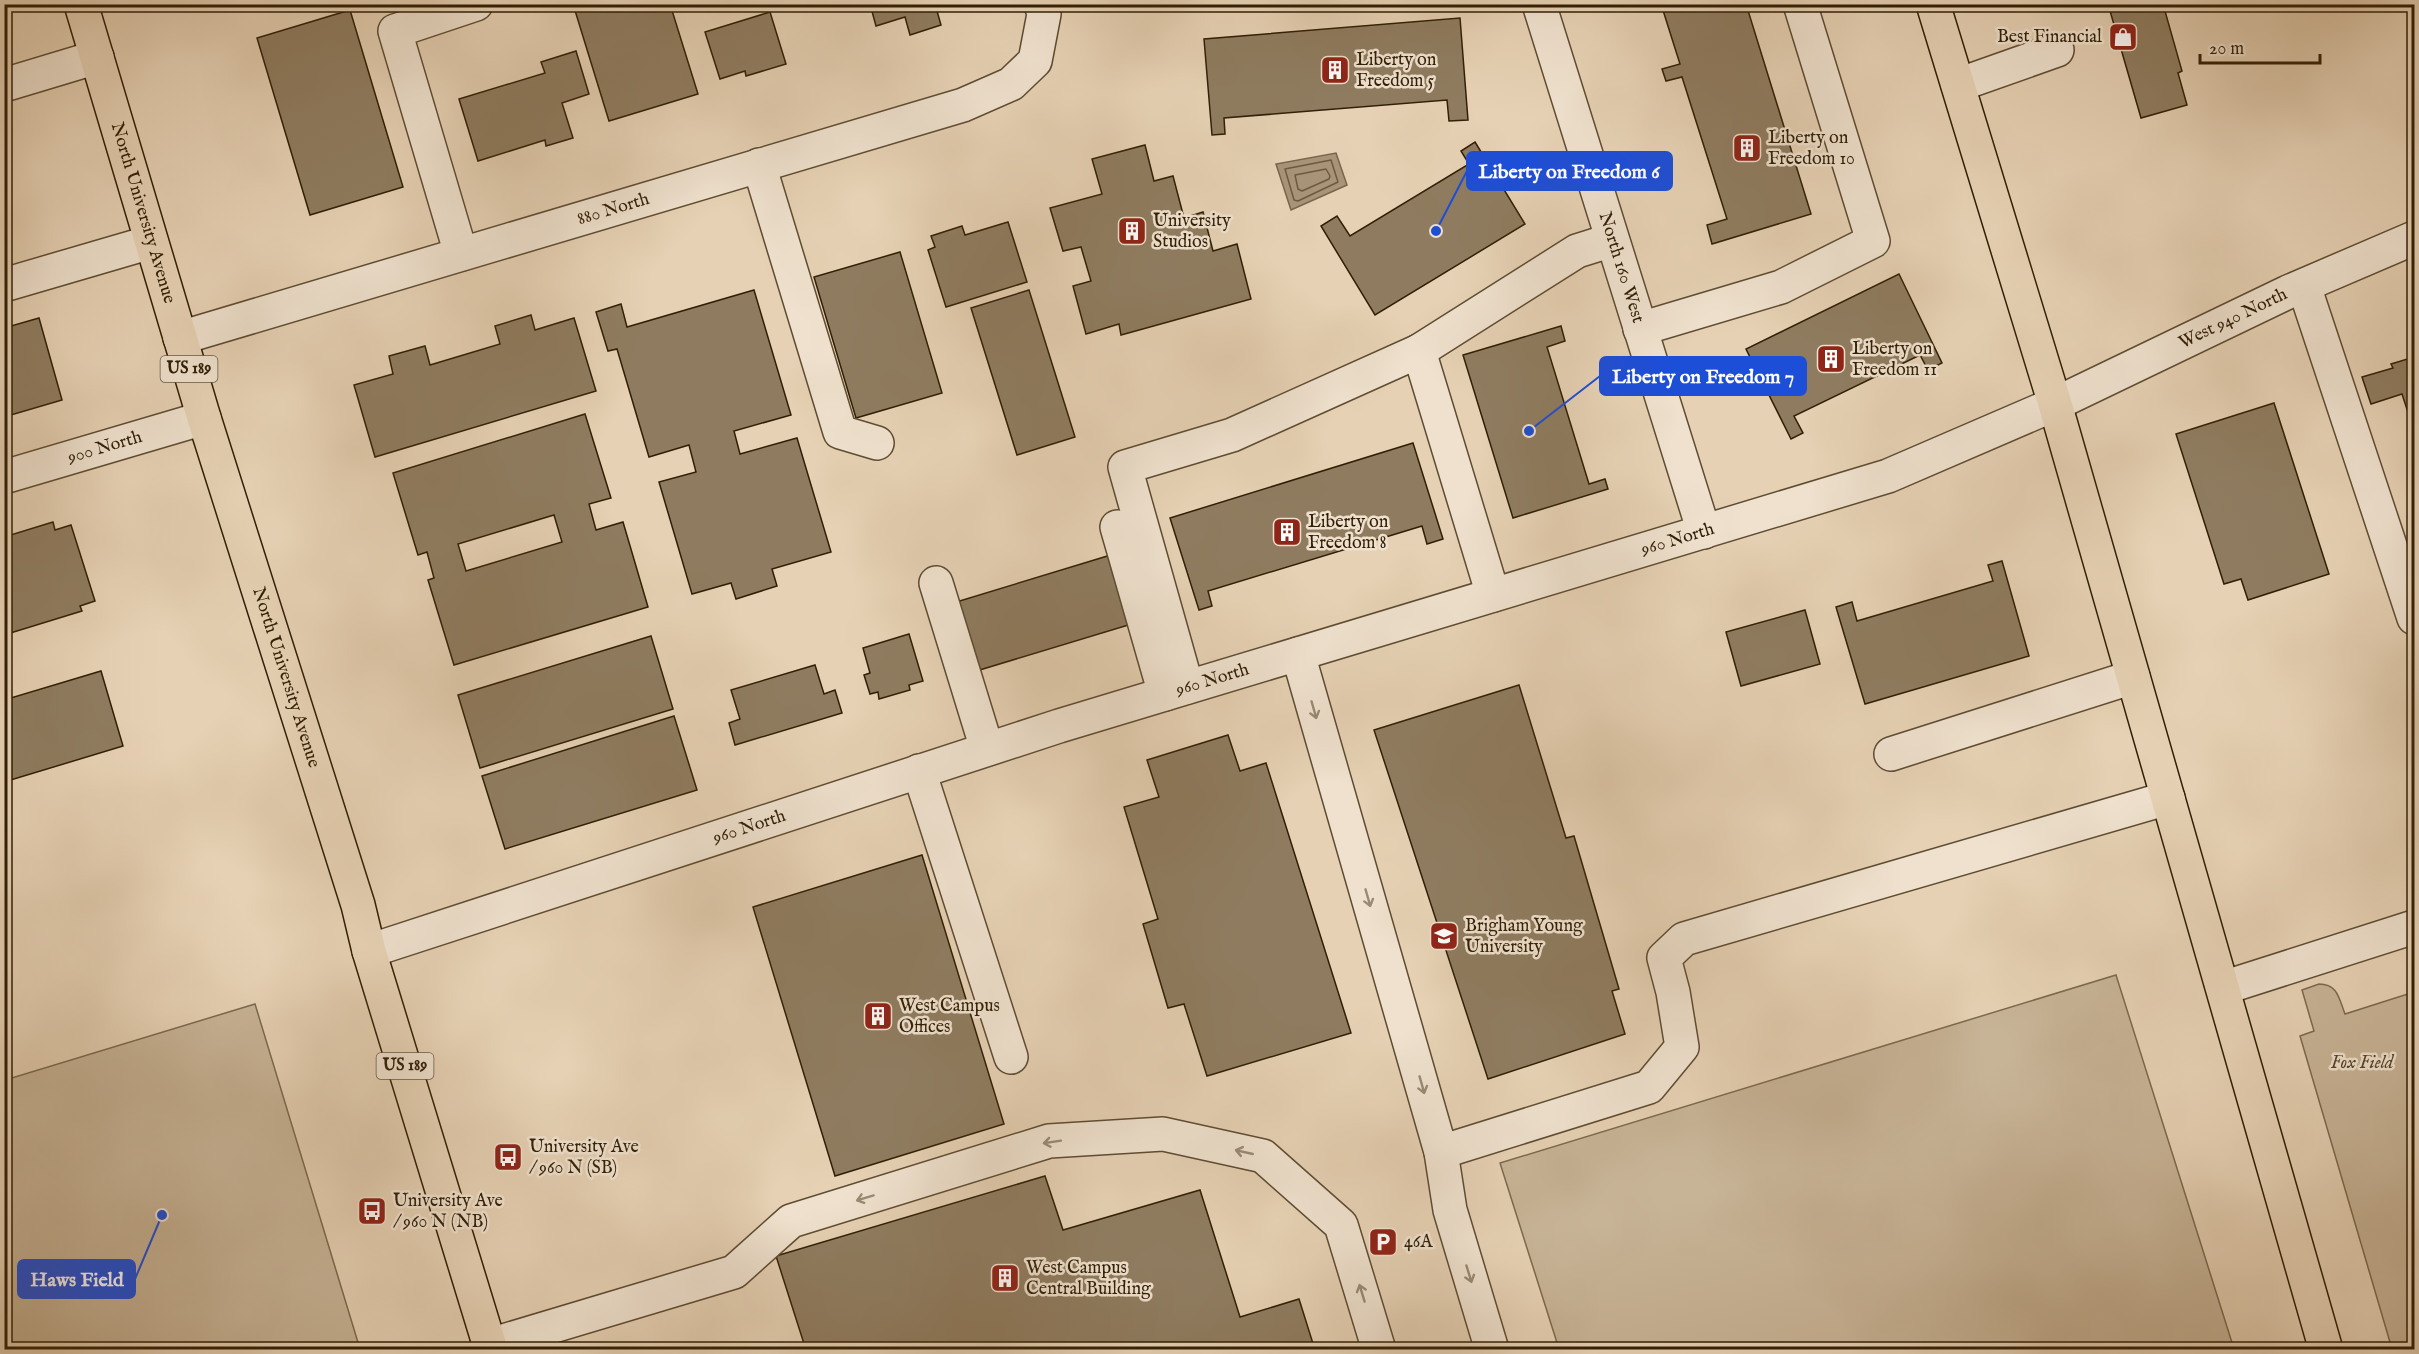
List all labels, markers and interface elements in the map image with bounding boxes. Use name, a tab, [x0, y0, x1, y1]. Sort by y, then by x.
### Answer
shop icon: Best Financial	[2107, 21, 2139, 53]
place label: Best Financial	[1997, 26, 2102, 49]
scale bar	[2200, 27, 2320, 65]
text: 20 m	[2209, 38, 2244, 61]
place label: Liberty on Freedom 5	[1356, 49, 1437, 93]
building icon: Liberty on Freedom 5	[1319, 54, 1351, 86]
street label: North University Avenue	[105, 120, 181, 306]
place label: Liberty on Freedom 10	[1768, 127, 1855, 171]
building icon: Liberty on Freedom 10	[1731, 132, 1763, 164]
callout: Liberty on Freedom 6	[1467, 152, 1672, 190]
text: Liberty on Freedom 6	[1478, 160, 1661, 185]
street label: 880 North	[574, 187, 652, 231]
street label: North 160 West	[1593, 209, 1649, 326]
place label: University Studios	[1153, 210, 1231, 254]
building icon: University Studios	[1116, 215, 1148, 247]
street label: West 940 North	[2175, 282, 2291, 354]
place label: Liberty on Freedom 11	[1852, 338, 1937, 382]
building icon: Liberty on Freedom 11	[1815, 343, 1847, 375]
road number: US 189	[160, 356, 218, 382]
callout: Liberty on Freedom 7	[1600, 357, 1806, 395]
text: Liberty on Freedom 7	[1612, 365, 1794, 390]
street label: 900 North	[64, 425, 145, 469]
place label: Liberty on Freedom 8	[1308, 511, 1389, 555]
building icon: Liberty on Freedom 8	[1271, 516, 1303, 548]
street label: 960 North	[1637, 517, 1718, 562]
street label: North University Avenue	[247, 584, 325, 771]
street label: 960 North	[1172, 658, 1252, 702]
one-way arrow	[1308, 700, 1320, 719]
street label: 960 North	[709, 804, 789, 850]
one-way arrow	[1363, 888, 1374, 907]
place label: Brigham Young University	[1465, 915, 1583, 959]
school or university icon: Brigham Young University	[1428, 920, 1460, 952]
place label: West Campus Offices	[899, 995, 1000, 1039]
building icon: West Campus Offices	[862, 1000, 894, 1032]
park label: Fox Field	[2331, 1052, 2395, 1075]
road number: US 189	[376, 1053, 434, 1079]
one-way arrow	[1417, 1075, 1428, 1094]
place label: University Ave / 960 N (SB)	[529, 1136, 639, 1180]
one-way arrow	[1042, 1136, 1062, 1147]
bus stop icon: University Ave / 960 N (SB)	[492, 1141, 524, 1173]
one-way arrow	[1235, 1146, 1254, 1157]
place label: University Ave / 960 N (NB)	[393, 1190, 503, 1234]
one-way arrow	[856, 1193, 875, 1204]
bus stop icon: University Ave / 960 N (NB)	[356, 1195, 388, 1227]
parking icon: 46A	[1367, 1226, 1399, 1258]
place label: 46A	[1404, 1231, 1433, 1254]
place label: West Campus Central Building	[1026, 1257, 1151, 1301]
callout: Haws Field	[18, 1260, 135, 1298]
building icon: West Campus Central Building	[989, 1262, 1021, 1294]
one-way arrow	[1464, 1264, 1475, 1283]
text: Haws Field	[30, 1268, 125, 1293]
one-way arrow	[1356, 1284, 1367, 1303]

